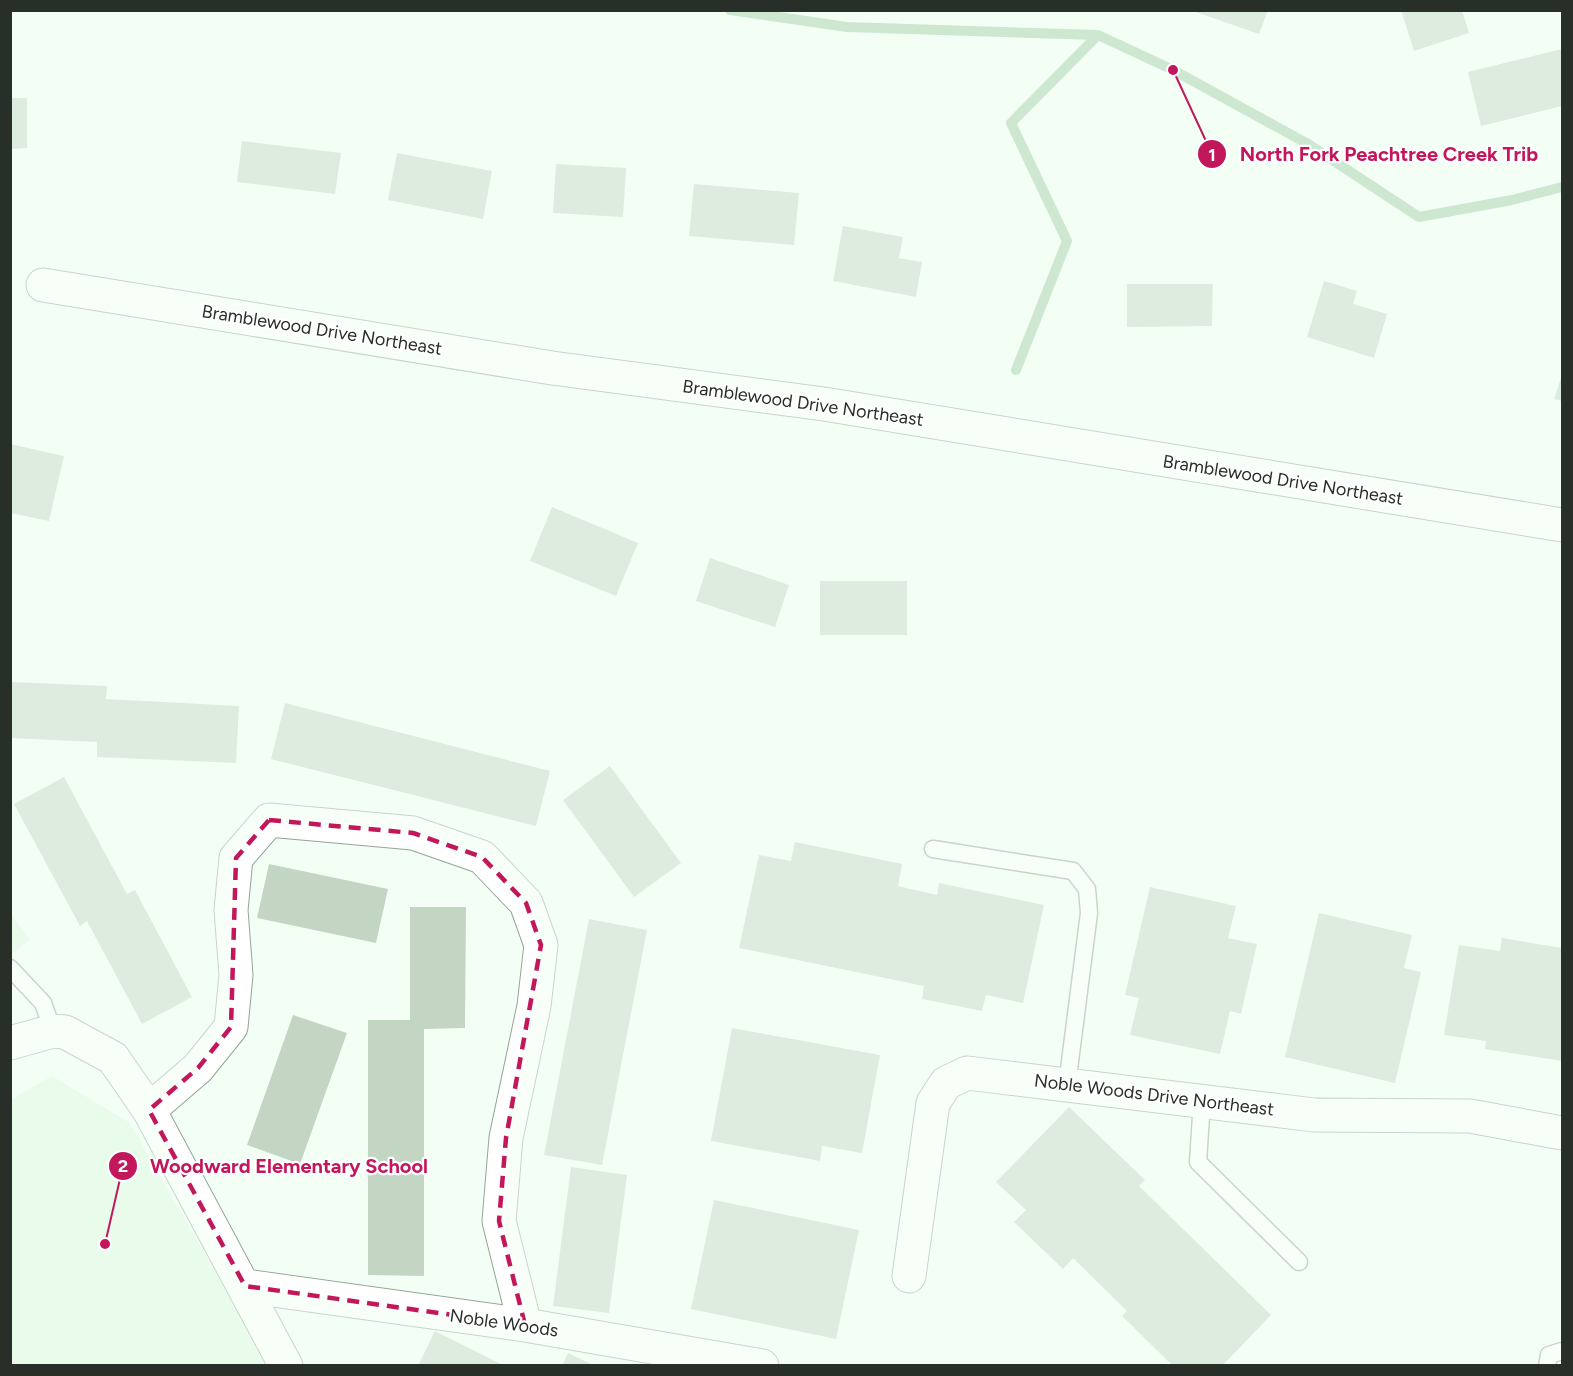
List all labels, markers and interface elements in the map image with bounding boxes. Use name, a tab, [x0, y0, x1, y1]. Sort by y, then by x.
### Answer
callout: North Fork Peachtree Creek Trib	[1197, 135, 1550, 173]
text: North Fork Peachtree Creek Trib	[1240, 142, 1538, 166]
text: 1	[1208, 144, 1216, 166]
street label: Bramblewood Drive Northeast	[200, 300, 444, 360]
street label: Bramblewood Drive Northeast	[681, 375, 925, 431]
street label: Bramblewood Drive Northeast	[1161, 450, 1405, 510]
street label: Noble Woods Drive Northeast	[1033, 1069, 1275, 1121]
callout: Woodward Elementary School	[108, 1147, 440, 1185]
text: Woodward Elementary School	[150, 1154, 428, 1178]
text: 2	[118, 1155, 128, 1177]
street label: Noble Woods	[448, 1304, 560, 1342]

